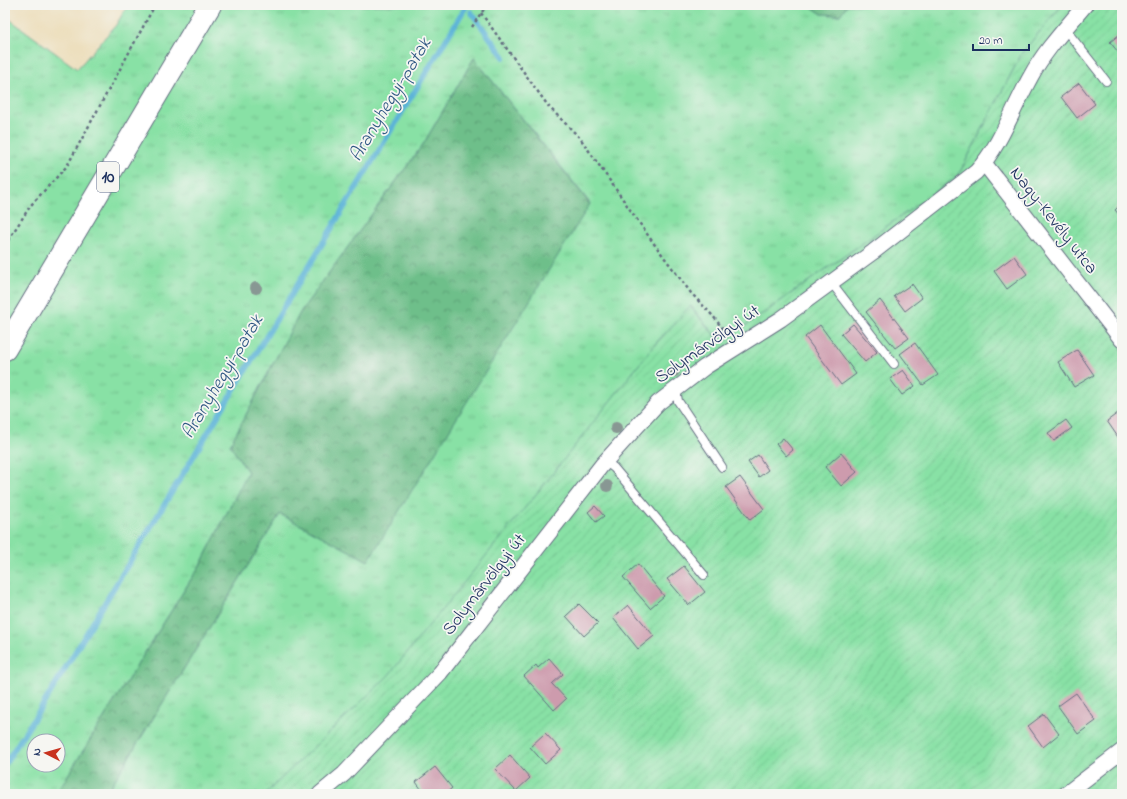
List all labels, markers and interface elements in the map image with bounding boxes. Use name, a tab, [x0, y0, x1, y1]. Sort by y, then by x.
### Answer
scale bar	[973, 26, 1029, 52]
water label: Aranyhegyi-patak	[343, 32, 440, 168]
text: 20 m	[979, 32, 1002, 50]
road number: 10	[97, 162, 119, 192]
street label: Nagy-Kevély utca	[1002, 162, 1103, 281]
street label: Solymárvölgyi út	[650, 299, 766, 392]
water label: Aranyhegyi-patak	[175, 309, 272, 445]
street label: Solymárvölgyi út	[437, 529, 534, 642]
north arrow	[26, 733, 66, 773]
text: N	[29, 748, 45, 757]

